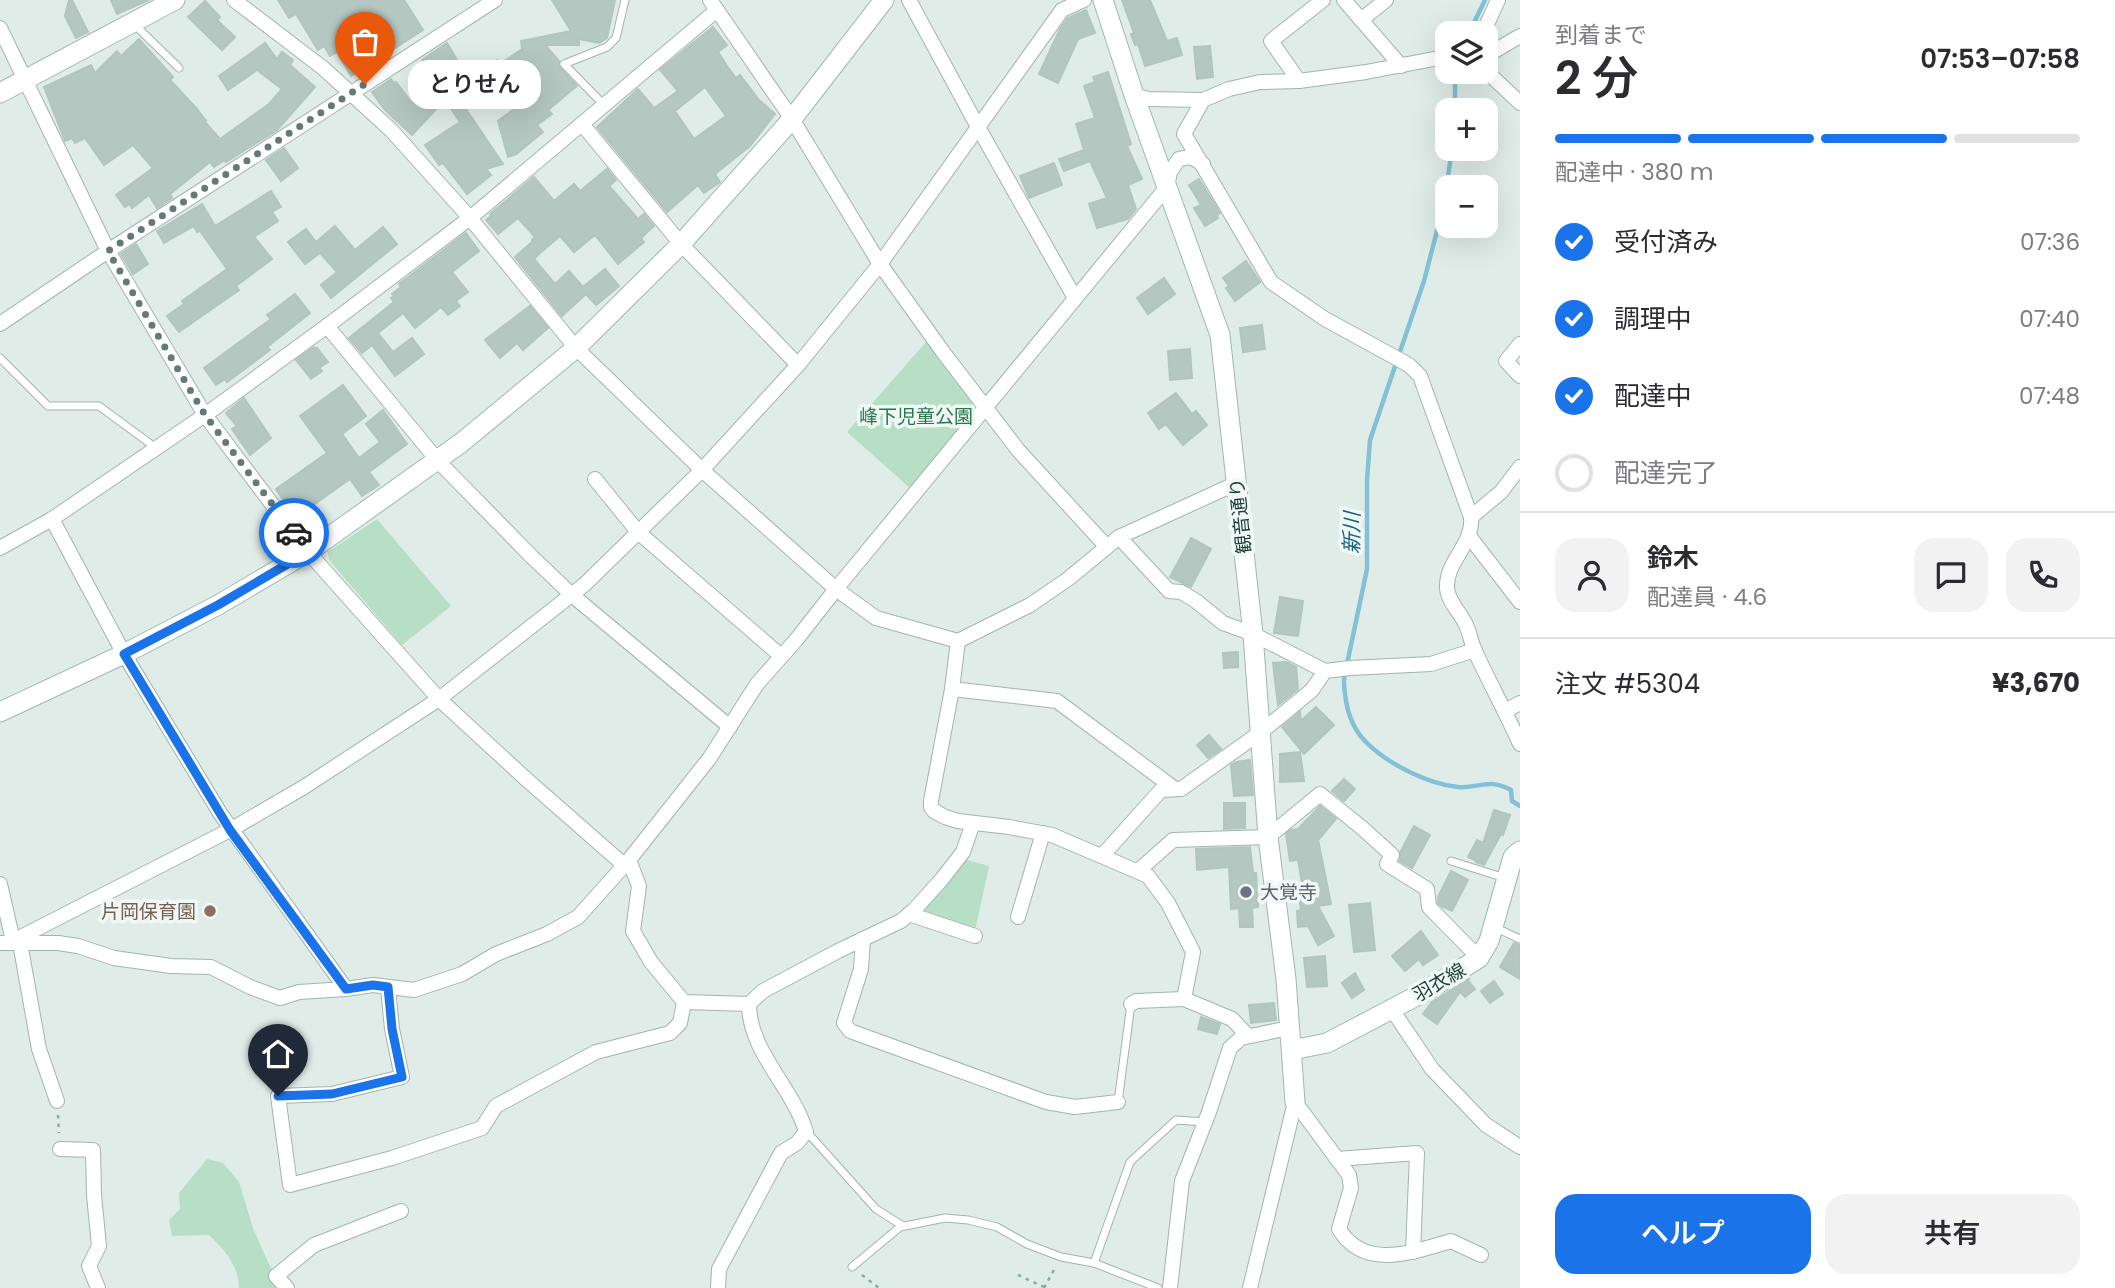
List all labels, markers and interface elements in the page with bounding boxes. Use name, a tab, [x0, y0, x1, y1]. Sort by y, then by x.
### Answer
pin	[335, 12.0, 395, 84]
text: 到着まで	[1555, 19, 1647, 51]
map controls	[1435, 21, 1498, 238]
button: layers	[1435, 21, 1498, 84]
icon: bag	[346, 23, 384, 61]
text: 07:53–07:58	[1920, 41, 2080, 77]
text: 2 分	[1555, 46, 1638, 110]
callout: とりせん	[407, 60, 540, 108]
text: とりせん	[429, 68, 521, 100]
button: +	[1435, 98, 1498, 161]
text: 配達中 · 380 m	[1555, 156, 1714, 188]
button: −	[1435, 175, 1498, 238]
icon: check	[1555, 223, 1593, 261]
text: 受付済み	[1614, 224, 1718, 260]
text: 07:36	[2020, 226, 2080, 258]
icon: check	[1555, 300, 1593, 338]
text: 調理中	[1614, 301, 1692, 337]
text: 07:40	[2019, 303, 2080, 335]
icon: check	[1555, 377, 1593, 415]
text: 配達中	[1614, 378, 1692, 414]
text: 07:48	[2019, 380, 2080, 412]
park label: 峰下児童公園	[859, 403, 973, 430]
text: 配達完了	[1614, 455, 1718, 491]
street label: 観音通り	[1223, 477, 1258, 555]
courier	[259, 498, 329, 568]
water label: 新川	[1337, 510, 1366, 554]
icon: car	[275, 514, 313, 552]
button: person	[1555, 538, 1629, 612]
button: chat	[1914, 538, 1988, 612]
button: phone	[2006, 538, 2080, 612]
text: 鈴木	[1647, 540, 1699, 576]
text: 配達員 · 4.6	[1647, 581, 1767, 613]
text: ¥3,670	[1992, 665, 2080, 701]
text: 注文 #5304	[1555, 666, 1700, 702]
place label: 大覚寺	[1260, 879, 1317, 906]
marker: 大覚寺	[1238, 884, 1254, 900]
place label: 片岡保育園	[101, 898, 196, 925]
marker: 片岡保育園	[202, 903, 218, 919]
street label: 羽衣線	[1408, 956, 1471, 1008]
pin	[248, 1024, 308, 1096]
icon: home	[259, 1035, 297, 1073]
button: ヘルプ	[1555, 1194, 1811, 1274]
button: 共有	[1825, 1194, 2080, 1274]

